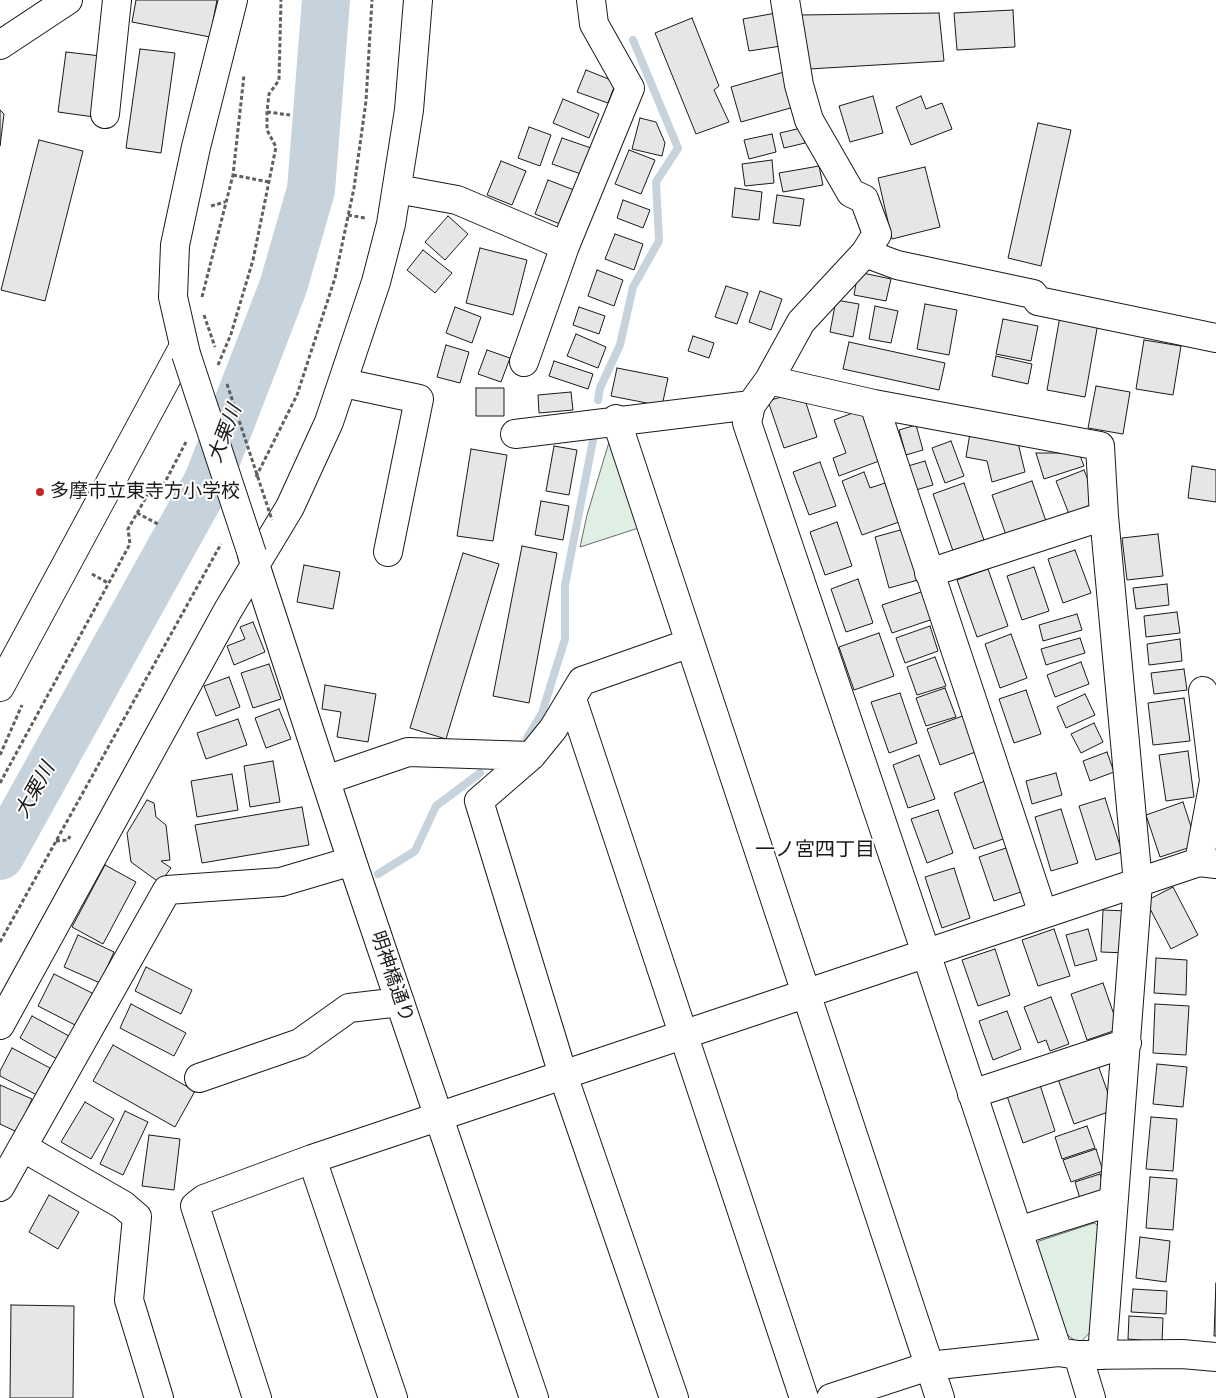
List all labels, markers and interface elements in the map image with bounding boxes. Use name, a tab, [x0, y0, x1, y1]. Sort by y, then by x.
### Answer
water label: 大栗川	[204, 402, 248, 466]
place label: 多摩市立東寺方小学校	[50, 481, 240, 503]
marker: 多摩市立東寺方小学校	[34, 486, 46, 498]
water label: 大栗川	[11, 759, 61, 823]
district label: 一ノ宮四丁目	[755, 839, 875, 863]
street label: 明神橋通り	[365, 928, 417, 1026]

